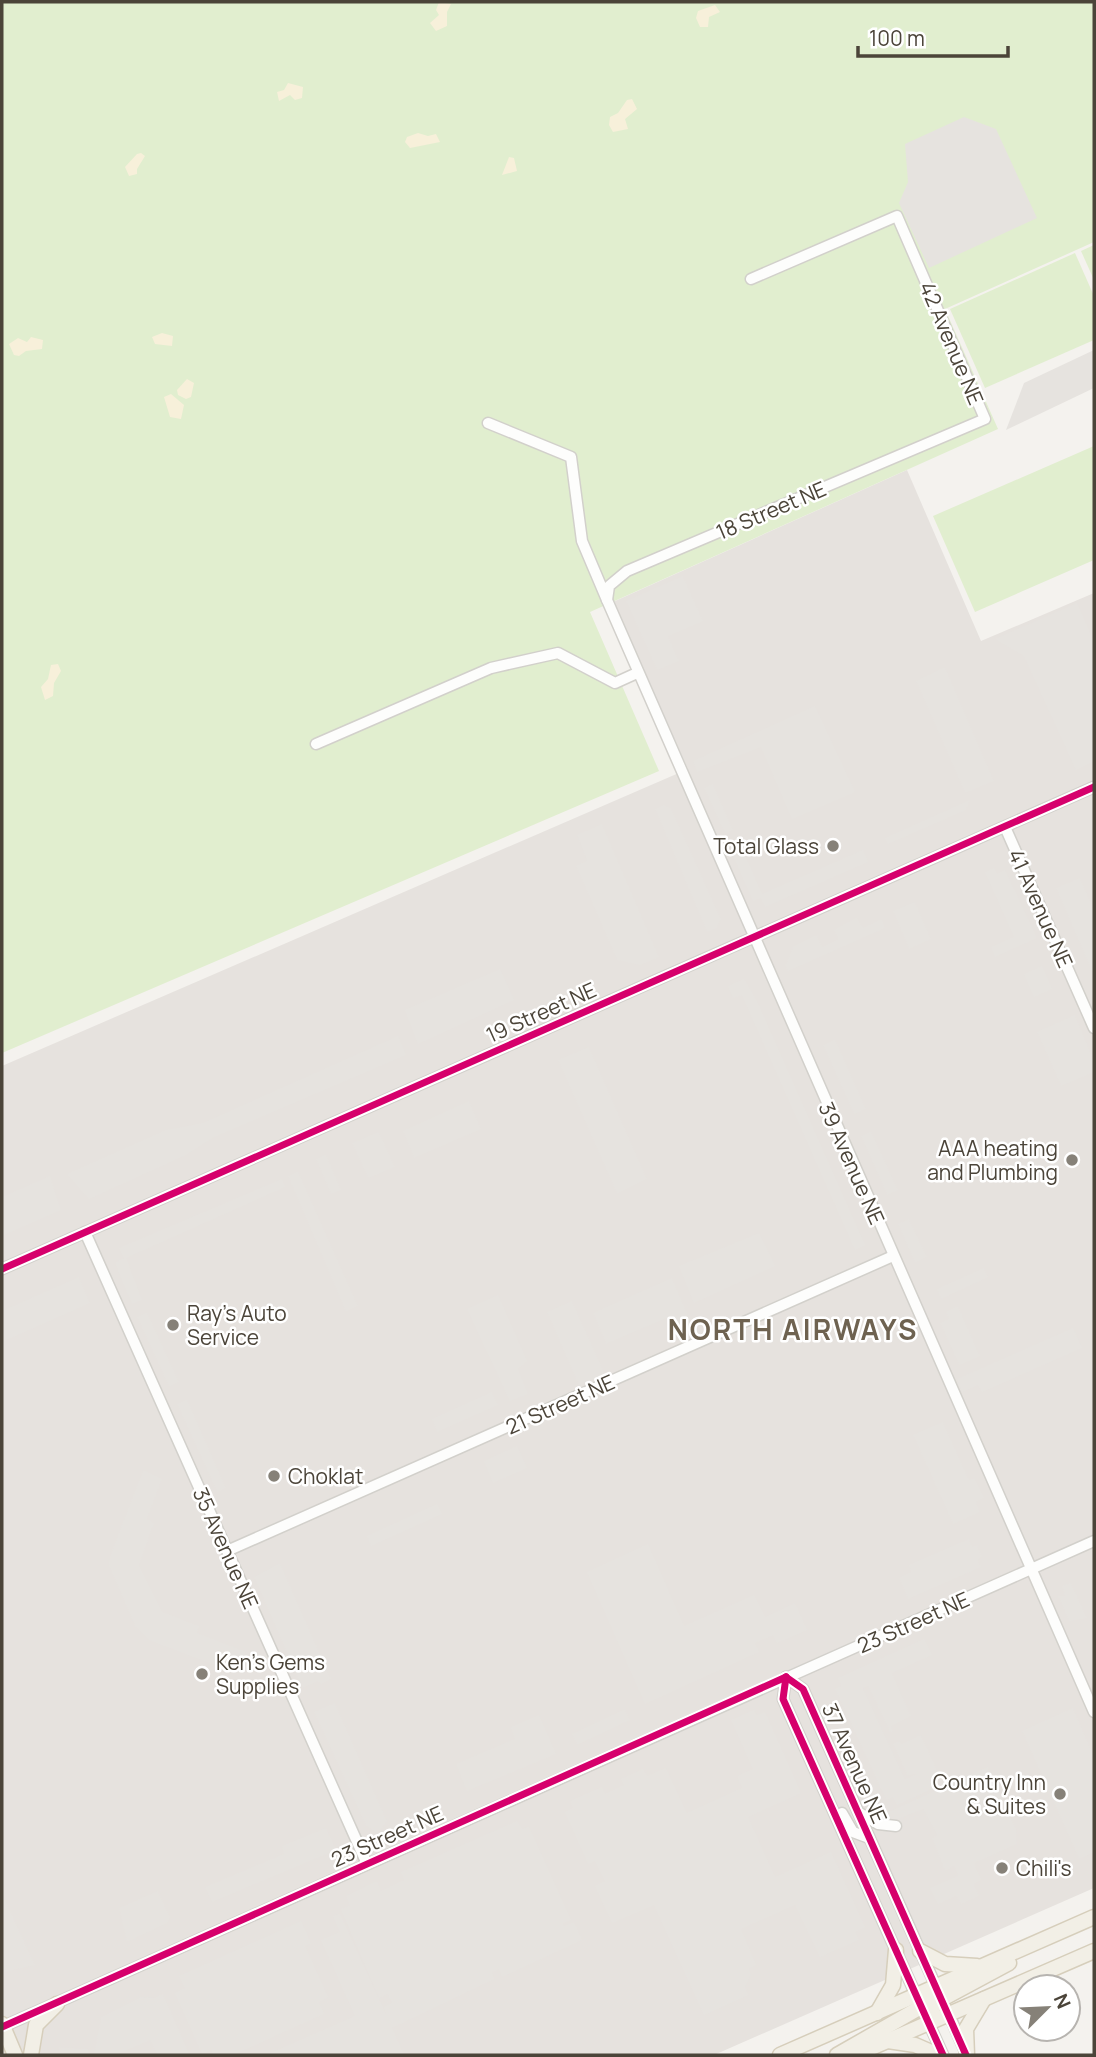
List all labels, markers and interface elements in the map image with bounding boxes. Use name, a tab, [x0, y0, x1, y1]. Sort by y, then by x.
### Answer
scale bar	[858, 14, 1009, 58]
text: 100 m	[869, 24, 925, 52]
street label: 42 Avenue NE	[914, 277, 990, 409]
street label: 18 Street NE	[712, 474, 830, 546]
place label: Total Glass	[713, 832, 819, 860]
marker: Total Glass	[825, 838, 841, 854]
street label: 41 Avenue NE	[1002, 844, 1080, 972]
street label: 19 Street NE	[482, 975, 600, 1049]
street label: 39 Avenue NE	[813, 1097, 891, 1229]
place label: AAA heating and Plumbing	[927, 1134, 1058, 1186]
marker: AAA heating and Plumbing	[1064, 1152, 1080, 1168]
place label: Ray's Auto Service	[187, 1299, 287, 1351]
district label: NORTH AIRWAYS	[668, 1310, 918, 1348]
marker: Ray's Auto Service	[165, 1317, 181, 1333]
street label: 21 Street NE	[501, 1367, 619, 1441]
place label: Choklat	[288, 1462, 363, 1490]
marker: Choklat	[266, 1468, 282, 1484]
street label: 35 Avenue NE	[187, 1483, 265, 1613]
street label: 23 Street NE	[852, 1585, 974, 1659]
place label: Ken's Gems Supplies	[216, 1648, 325, 1700]
marker: Ken's Gems Supplies	[194, 1666, 210, 1682]
street label: 37 Avenue NE	[816, 1698, 894, 1828]
place label: Country Inn & Suites	[933, 1768, 1046, 1820]
marker: Country Inn & Suites	[1052, 1786, 1068, 1802]
street label: 23 Street NE	[326, 1799, 448, 1873]
place label: Chili's	[1016, 1854, 1071, 1882]
marker: Chili's	[994, 1860, 1010, 1876]
north arrow	[1012, 1973, 1082, 2043]
text: N	[1048, 1990, 1077, 2013]

